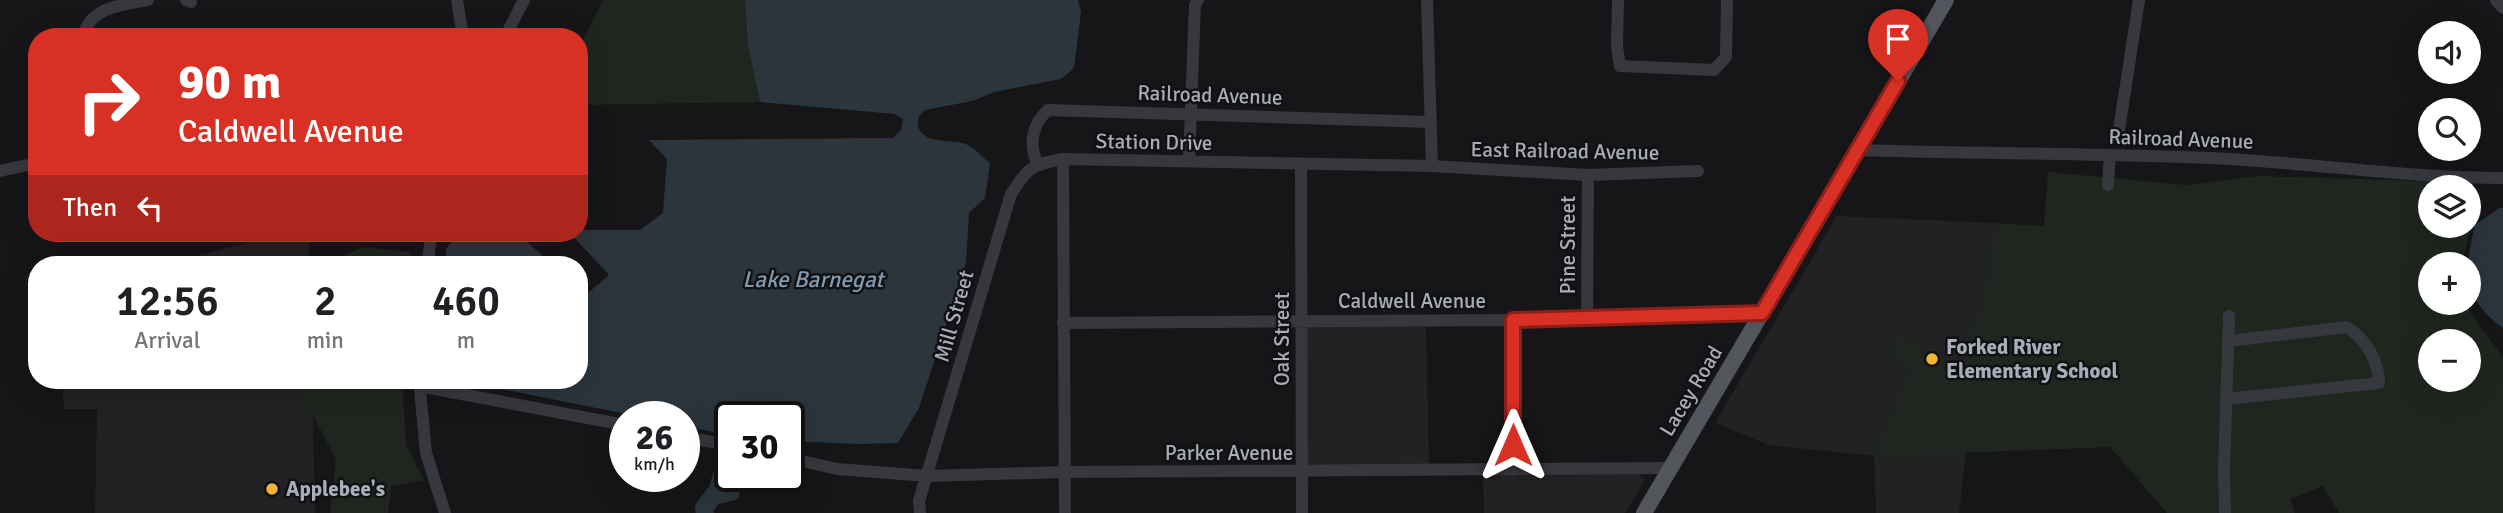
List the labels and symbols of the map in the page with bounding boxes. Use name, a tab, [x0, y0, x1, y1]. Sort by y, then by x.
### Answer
pin	[1868, 9, 1928, 81]
street label: Railroad Avenue	[1137, 79, 1283, 111]
street label: Railroad Avenue	[2108, 123, 2254, 155]
street label: Station Drive	[1095, 128, 1213, 156]
street label: East Railroad Avenue	[1470, 136, 1660, 166]
street label: Pine Street	[1555, 196, 1581, 294]
water label: Lake Barnegat	[743, 265, 886, 294]
street label: Mill Street	[929, 267, 979, 365]
street label: Caldwell Avenue	[1338, 288, 1486, 314]
street label: Oak Street	[1269, 292, 1295, 386]
place label: Forked River Elementary School	[1946, 334, 2118, 384]
street label: Lacey Road	[1654, 341, 1728, 441]
marker: Forked River Elementary School	[1924, 351, 1940, 367]
speed limit sign: 30	[714, 401, 805, 492]
position arrow	[1476, 408, 1550, 482]
street label: Parker Avenue	[1165, 440, 1293, 466]
place label: Applebee's	[286, 476, 385, 502]
marker: Applebee's	[264, 481, 280, 497]

